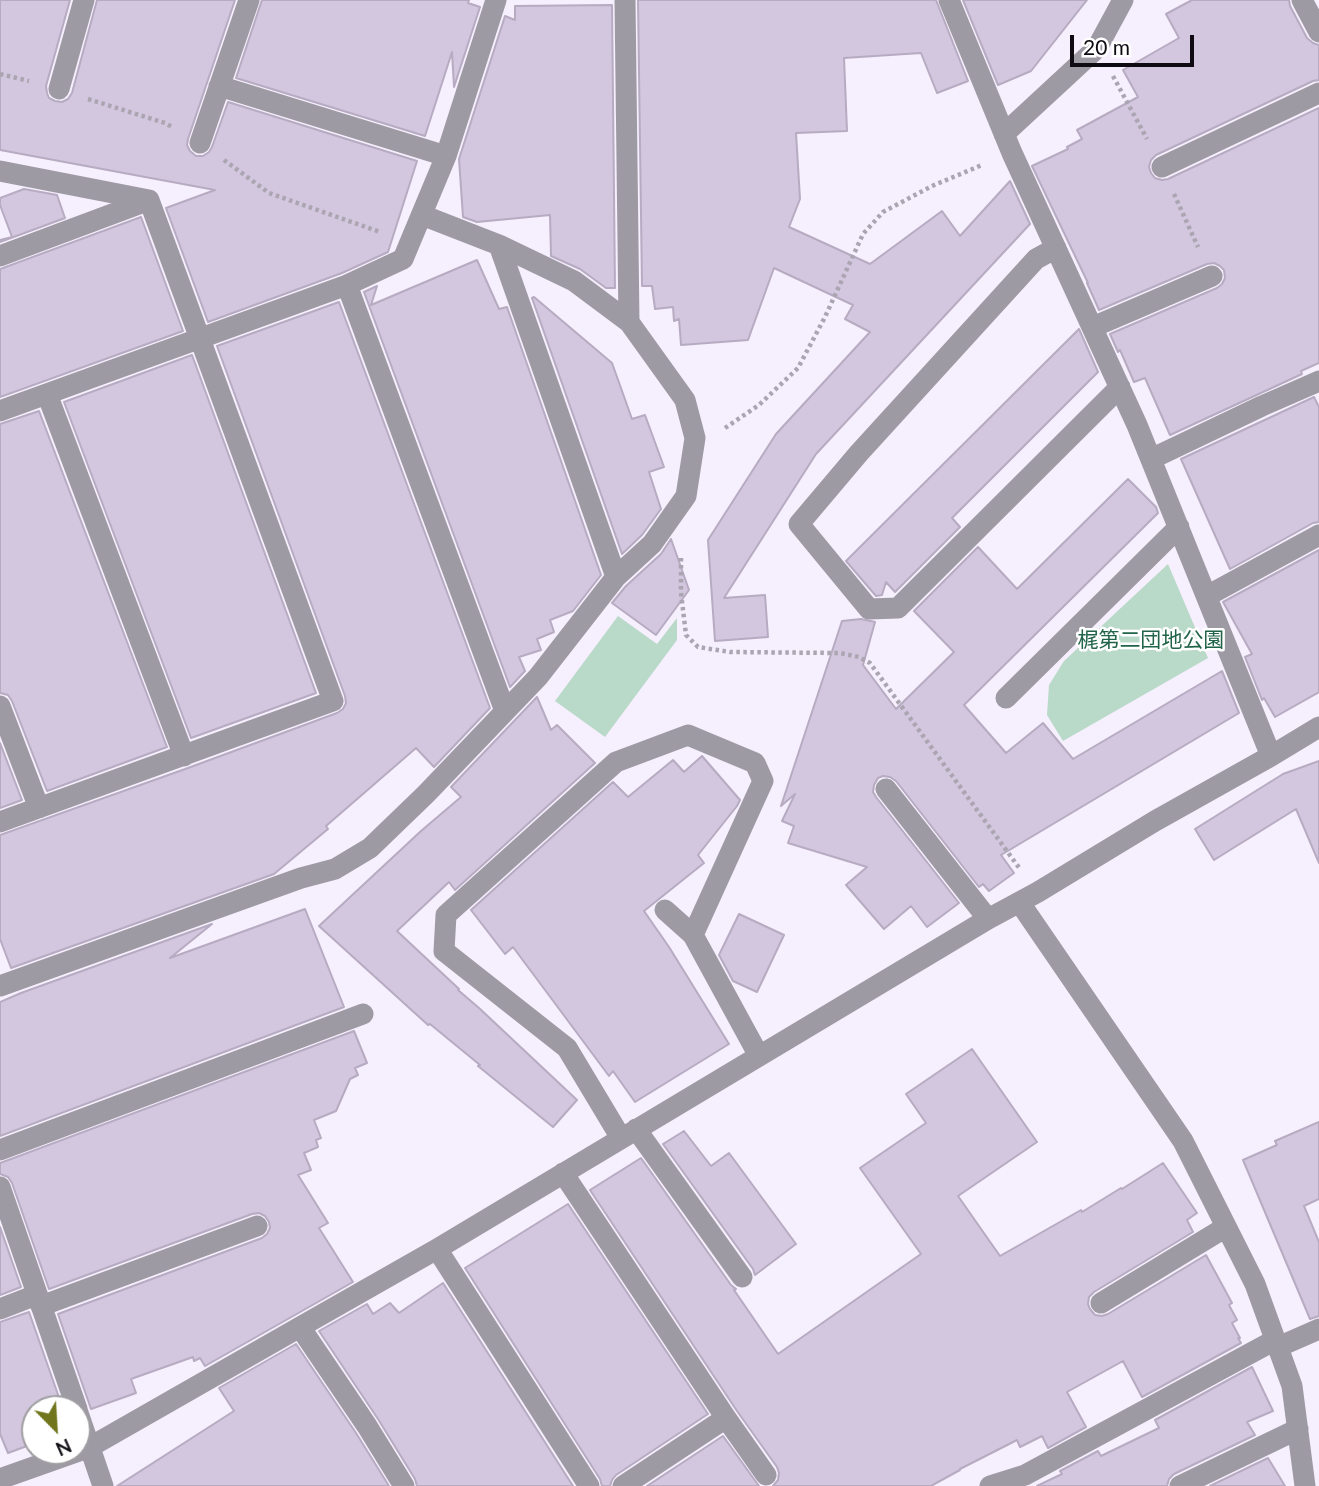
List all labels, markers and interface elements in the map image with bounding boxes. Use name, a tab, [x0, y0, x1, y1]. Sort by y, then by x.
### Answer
scale bar	[1074, 21, 1198, 65]
text: 20 m	[1083, 34, 1130, 59]
park label: 梶第二団地公園	[1078, 627, 1224, 653]
north arrow	[21, 1395, 91, 1465]
text: N	[53, 1434, 75, 1461]

